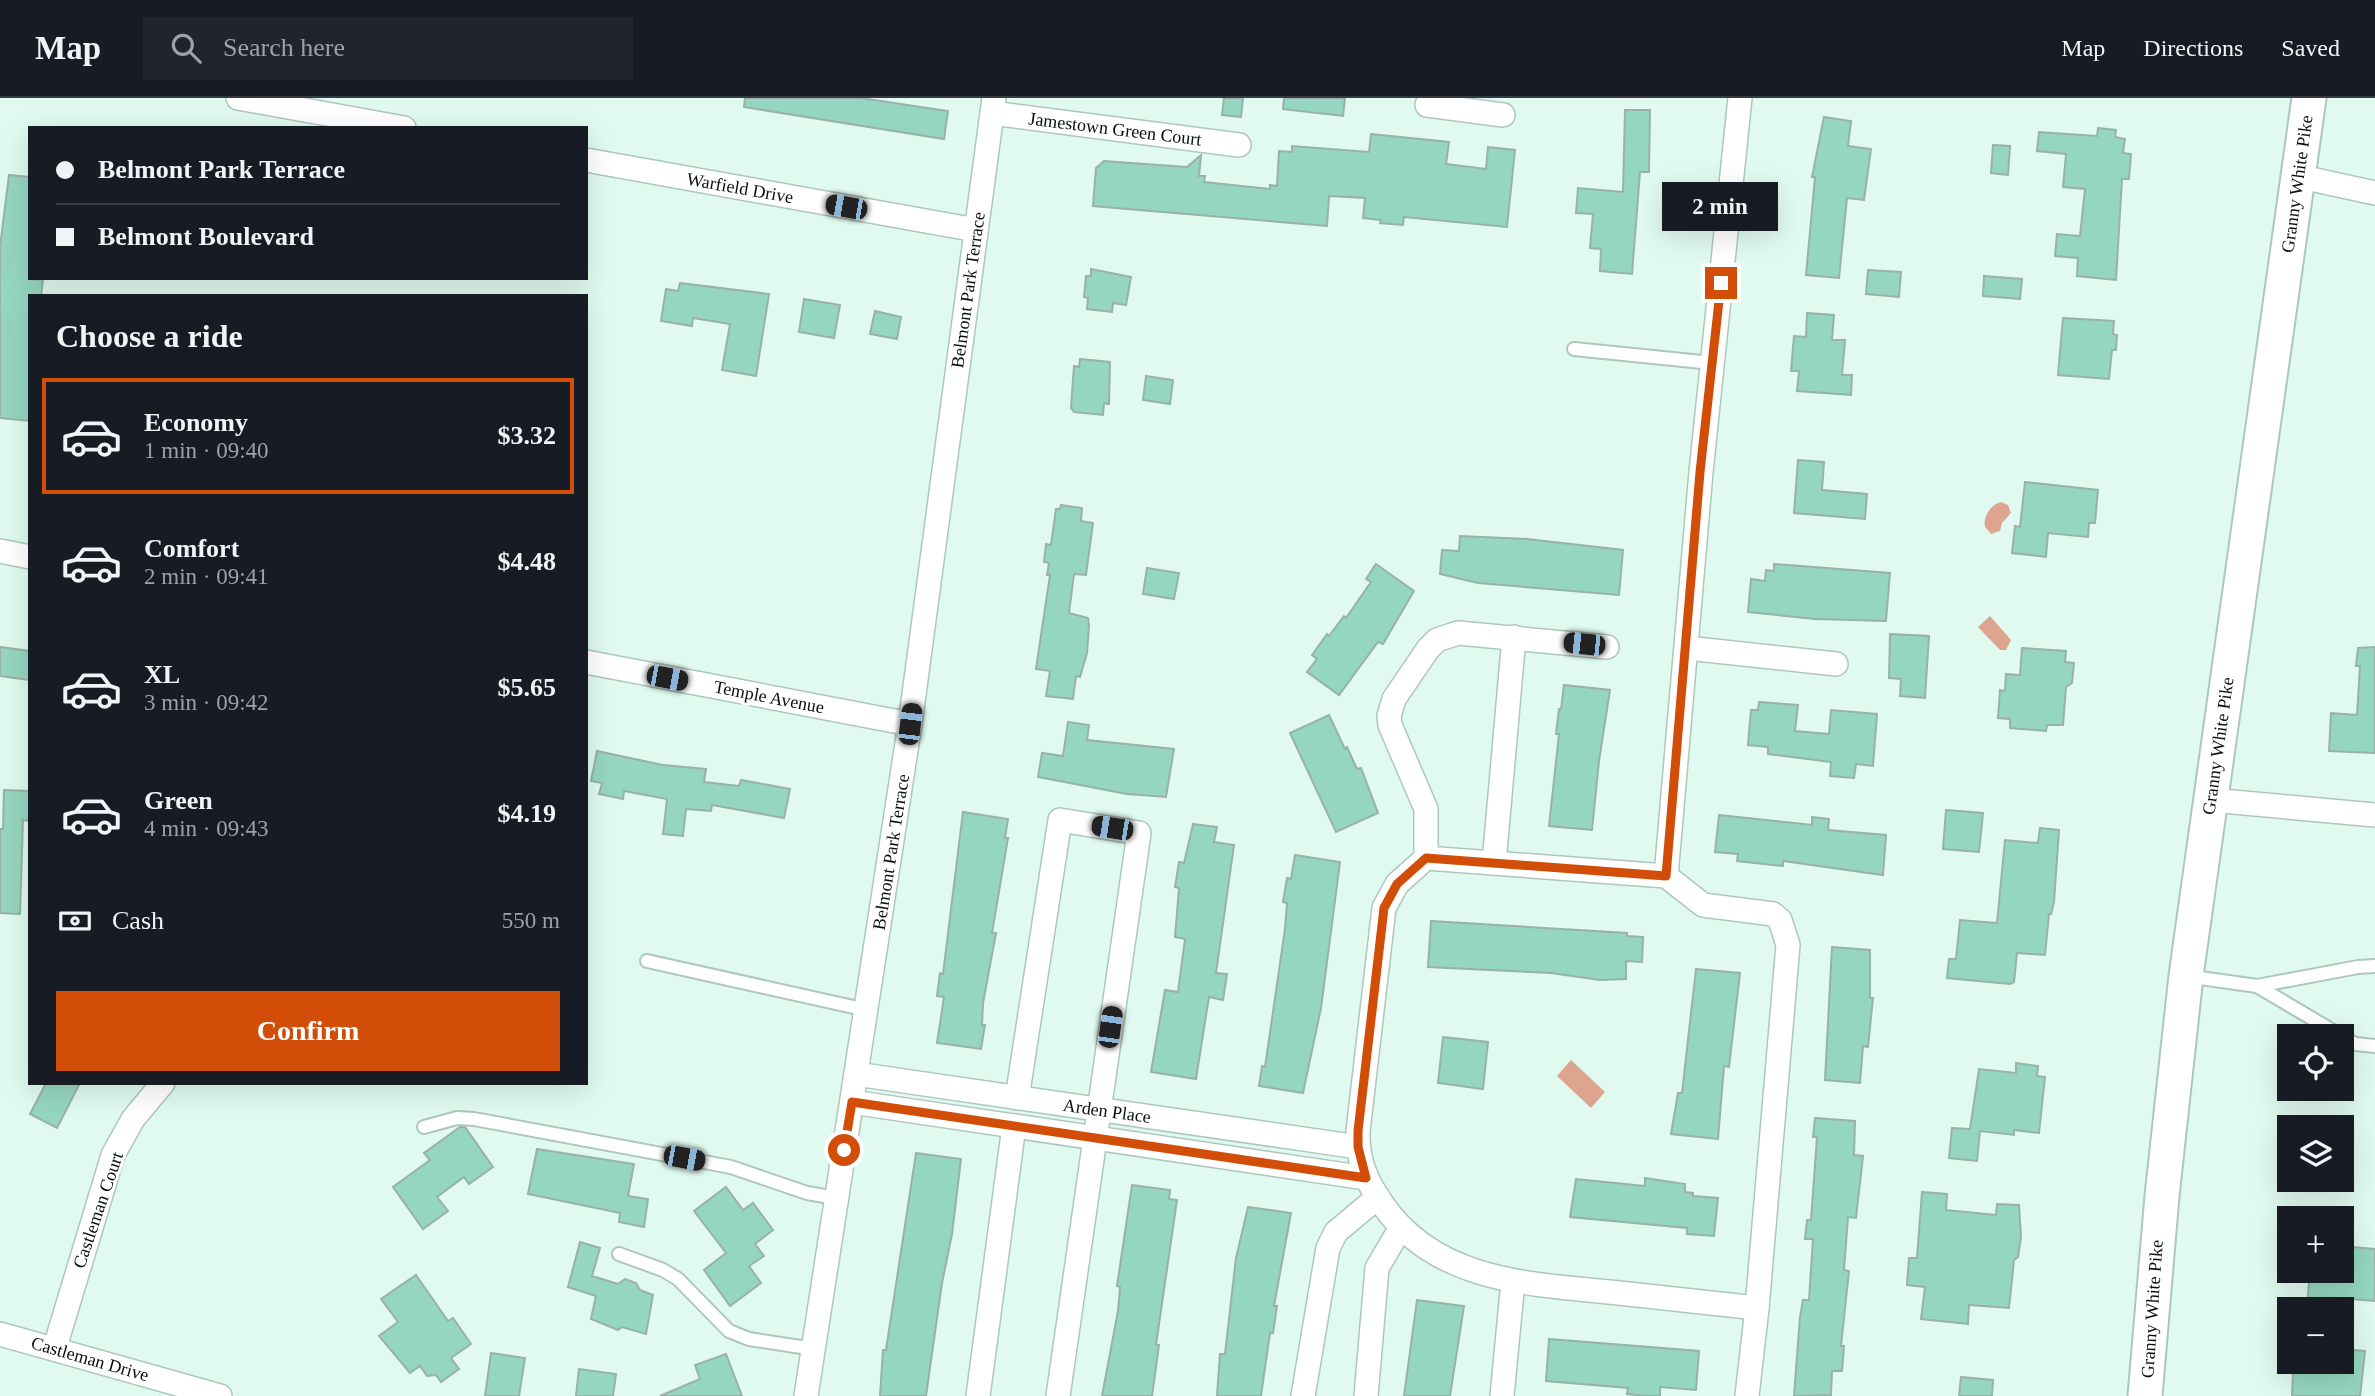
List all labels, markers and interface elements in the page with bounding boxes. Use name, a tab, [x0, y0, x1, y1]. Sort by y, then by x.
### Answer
search box	[143, 17, 633, 80]
icon: search	[167, 29, 205, 67]
text: Map	[35, 30, 101, 66]
text: Search here	[223, 33, 345, 62]
text: Map	[2061, 35, 2105, 61]
text: Directions	[2143, 35, 2243, 61]
text: Saved	[2281, 35, 2340, 61]
street label: Jamestown Green Court	[1027, 108, 1203, 150]
street label: Granny White Pike	[2277, 114, 2317, 254]
text: Belmont Park Terrace	[98, 155, 345, 184]
street label: Warfield Drive	[685, 169, 795, 207]
callout: 2 min	[1663, 181, 1779, 230]
car	[824, 193, 869, 221]
text: 2 min	[1692, 194, 1748, 219]
street label: Belmont Park Terrace	[947, 211, 989, 369]
text: Belmont Boulevard	[98, 222, 314, 251]
route end	[1705, 267, 1737, 299]
text: Choose a ride	[56, 318, 243, 354]
icon: car	[60, 405, 123, 468]
text: Economy	[144, 408, 248, 437]
text: $3.32	[498, 421, 556, 450]
text: 1 min · 09:40	[144, 438, 269, 463]
icon: car	[60, 531, 123, 594]
text: Comfort	[144, 534, 239, 563]
text: $4.48	[498, 547, 556, 576]
text: 2 min · 09:41	[144, 564, 269, 589]
car	[1563, 631, 1606, 657]
icon: car	[60, 657, 123, 720]
text: XL	[144, 660, 180, 689]
car	[645, 664, 690, 692]
text: $5.65	[498, 673, 556, 702]
street label: Granny White Pike	[2198, 676, 2238, 816]
street label: Temple Avenue	[712, 677, 826, 717]
text: 3 min · 09:42	[144, 690, 269, 715]
car	[898, 702, 923, 746]
street label: Belmont Park Terrace	[869, 773, 913, 931]
icon: car	[60, 783, 123, 846]
text: Green	[144, 786, 213, 815]
text: $4.19	[498, 799, 556, 828]
car	[1090, 814, 1135, 842]
text: 4 min · 09:43	[144, 816, 269, 841]
icon: cash	[56, 902, 94, 940]
text: Cash	[112, 906, 164, 935]
text: 550 m	[502, 908, 560, 933]
button: Confirm	[56, 991, 560, 1071]
car	[1097, 1005, 1124, 1049]
map controls	[2277, 1024, 2354, 1374]
button: locate	[2277, 1024, 2354, 1101]
street label: Arden Place	[1062, 1095, 1152, 1127]
button: layers	[2277, 1115, 2354, 1192]
route start	[828, 1134, 860, 1166]
car	[662, 1144, 707, 1172]
street label: Castleman Court	[69, 1149, 127, 1271]
button: +	[2277, 1206, 2354, 1283]
street label: Granny White Pike	[2137, 1239, 2167, 1379]
button: −	[2277, 1297, 2354, 1374]
street label: Castleman Drive	[29, 1333, 151, 1385]

